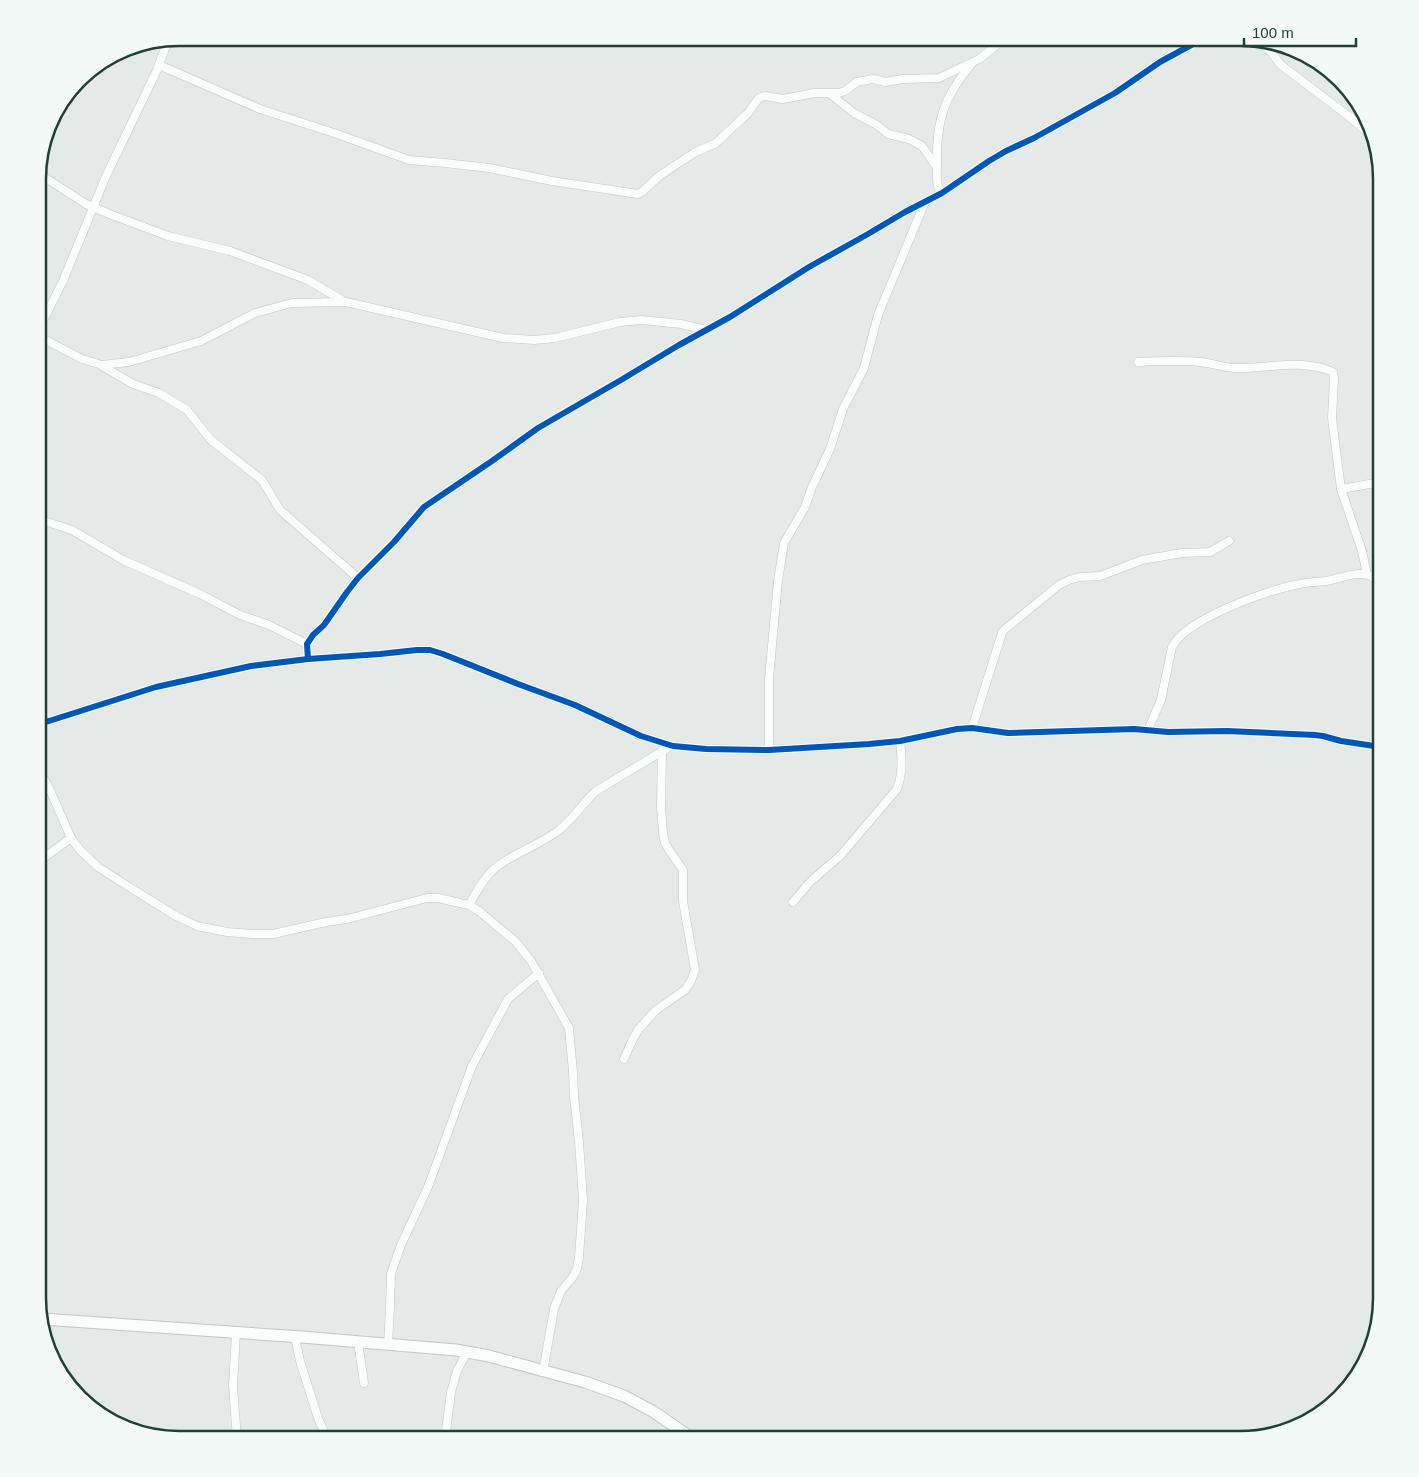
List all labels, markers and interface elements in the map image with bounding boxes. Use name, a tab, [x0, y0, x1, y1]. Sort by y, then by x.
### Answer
scale bar	[1244, 15, 1356, 47]
text: 100 m	[1252, 24, 1294, 41]

